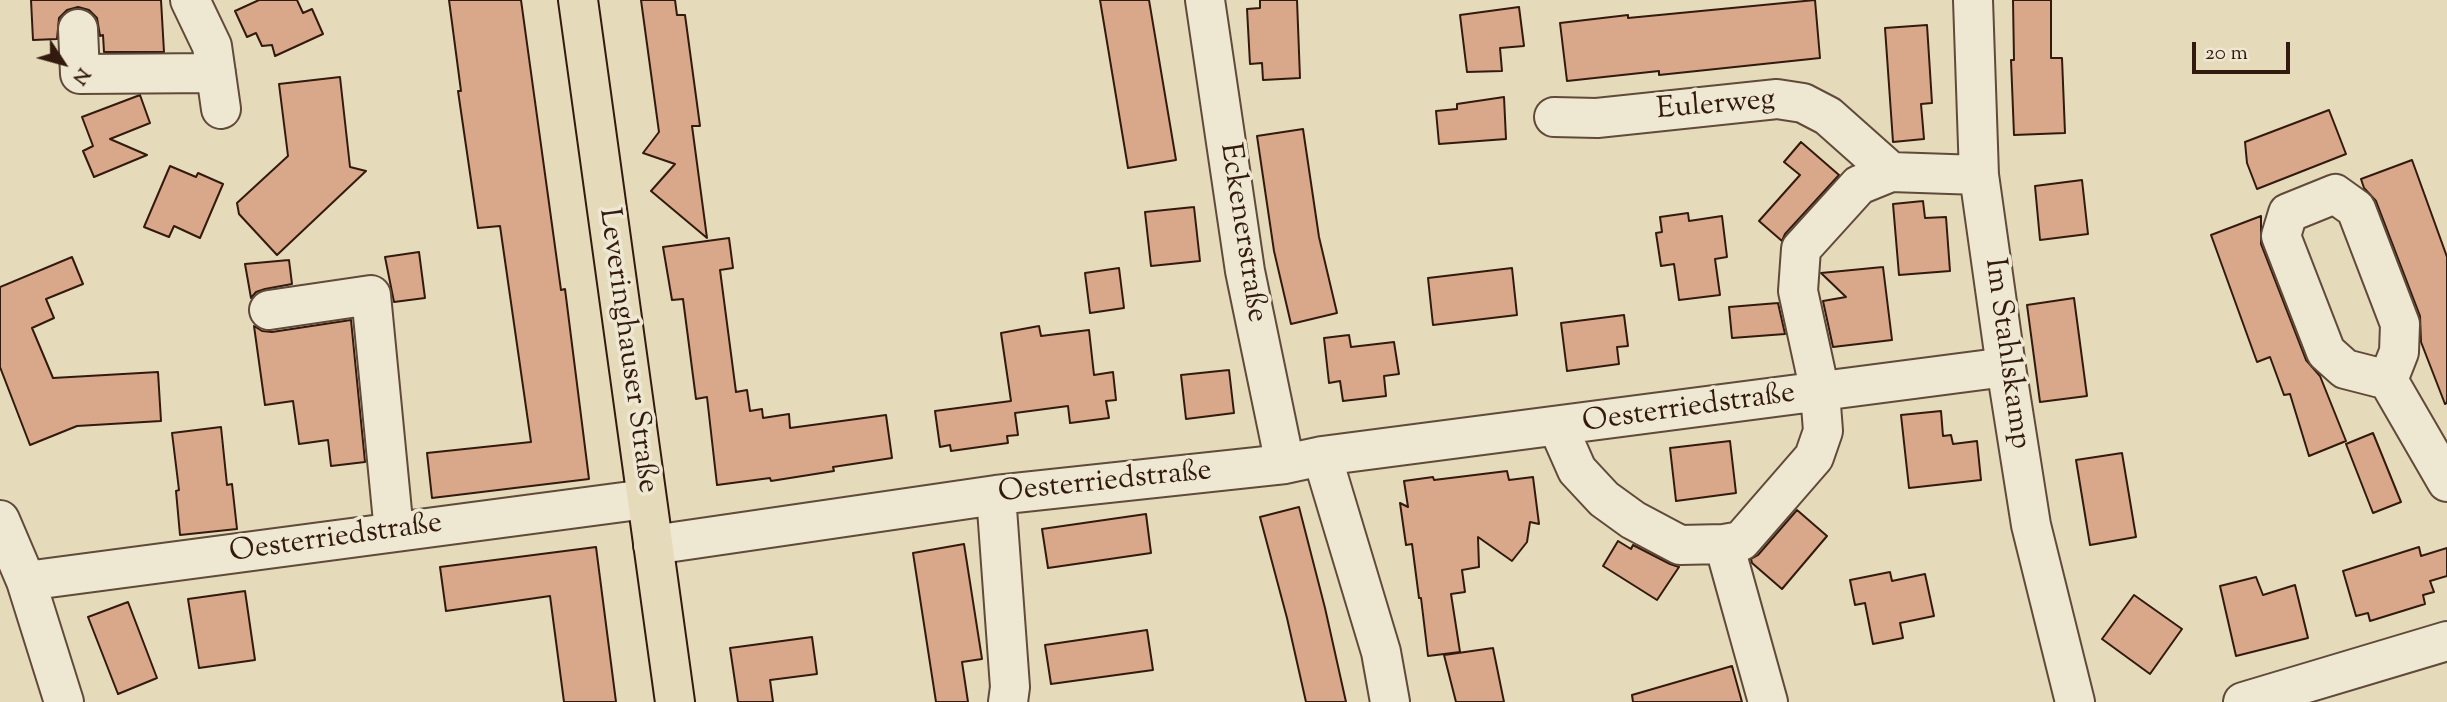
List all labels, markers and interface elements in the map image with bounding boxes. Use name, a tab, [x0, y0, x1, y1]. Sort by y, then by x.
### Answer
north arrow	[28, 28, 98, 98]
scale bar	[2195, 28, 2293, 72]
text: 20 m	[2205, 39, 2248, 69]
text: N	[65, 62, 96, 90]
street label: Eulerweg	[1655, 84, 1777, 130]
street label: Eckenerstraße	[1209, 141, 1273, 325]
street label: Leveringhauser Straße	[588, 206, 664, 496]
street label: Im Stahlskamp	[1974, 256, 2036, 452]
street label: Oesterriedstraße	[1580, 377, 1798, 443]
street label: Oesterriedstraße	[997, 455, 1213, 513]
street label: Oesterriedstraße	[227, 507, 445, 573]

